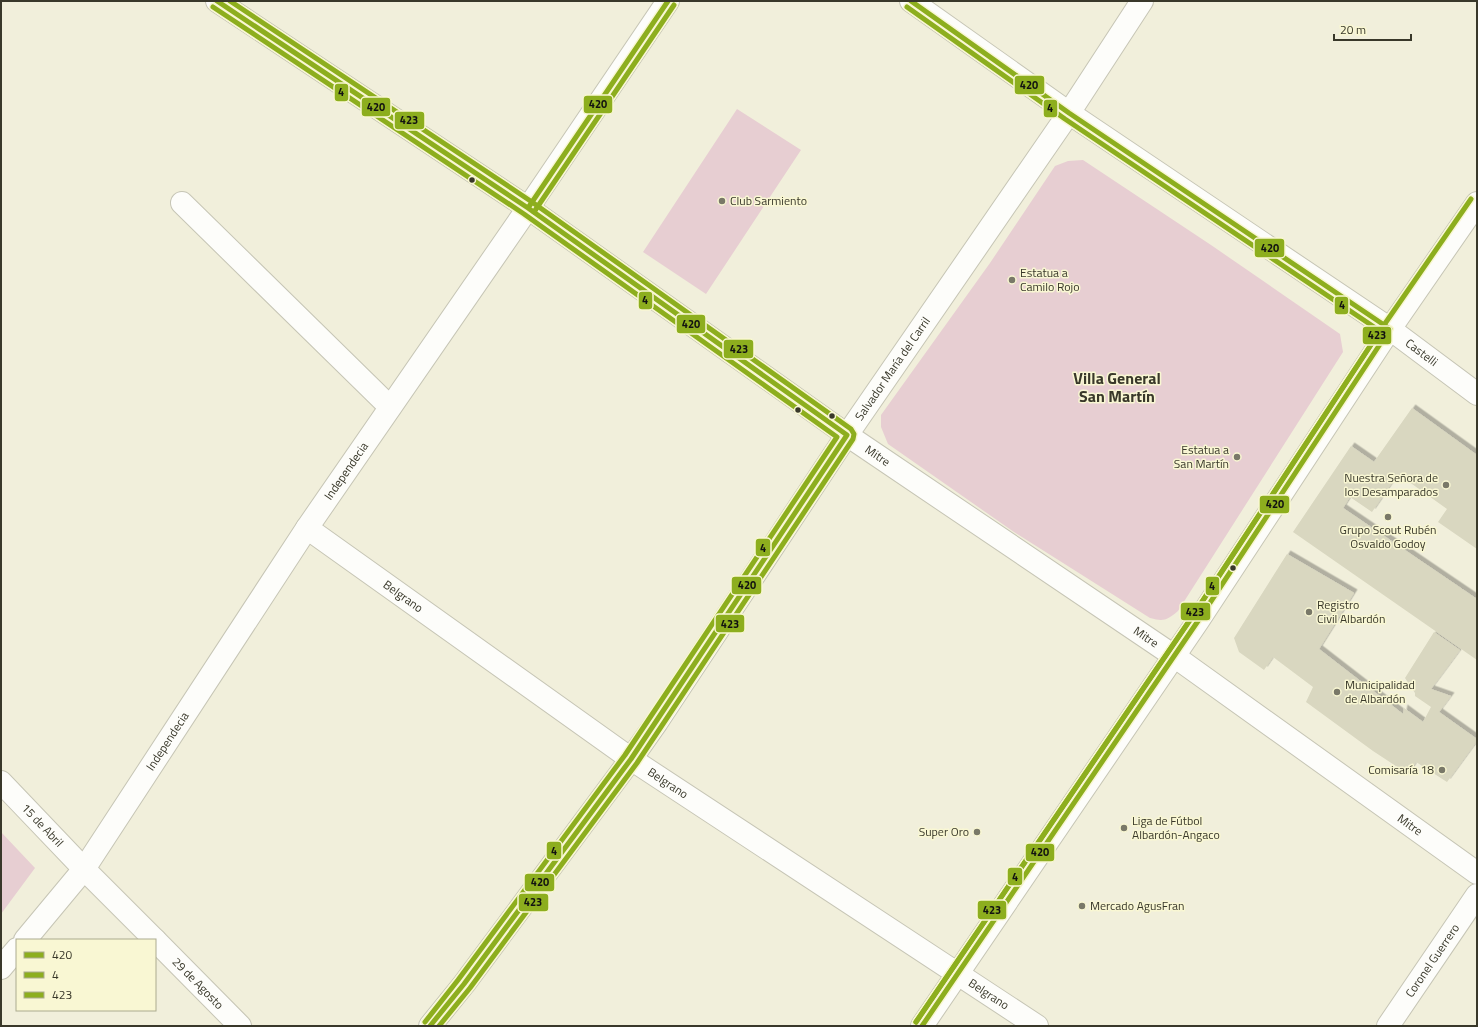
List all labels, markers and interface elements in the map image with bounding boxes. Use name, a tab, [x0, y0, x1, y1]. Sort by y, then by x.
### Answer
scale bar	[1334, 16, 1411, 42]
text: 20 m	[1340, 20, 1366, 39]
line badge: 420	[1014, 75, 1045, 95]
text: 420	[1020, 77, 1038, 93]
line badge: 4	[334, 83, 349, 102]
text: 4	[338, 84, 344, 100]
line badge: 420	[583, 95, 613, 114]
text: 420	[589, 96, 607, 112]
line badge: 420	[361, 97, 391, 117]
text: 420	[367, 99, 385, 115]
line badge: 4	[1043, 99, 1058, 118]
text: 4	[1047, 100, 1053, 116]
line badge: 423	[394, 111, 425, 130]
text: 423	[400, 112, 418, 128]
unlabelled marker	[467, 175, 477, 185]
place label: Club Sarmiento	[730, 191, 807, 210]
marker: Club Sarmiento	[717, 196, 727, 206]
line badge: 420	[1254, 238, 1285, 258]
text: 420	[1261, 240, 1279, 256]
place label: Estatua a Camilo Rojo	[1020, 263, 1080, 296]
marker: Estatua a Camilo Rojo	[1007, 275, 1017, 285]
line badge: 4	[638, 291, 653, 310]
text: 4	[642, 292, 648, 308]
line badge: 4	[1334, 296, 1349, 315]
text: 4	[1339, 297, 1345, 313]
street label: Salvador María del Carril	[850, 313, 935, 424]
line badge: 420	[676, 314, 706, 334]
text: 420	[682, 316, 700, 332]
line badge: 423	[1362, 326, 1392, 345]
text: 423	[1368, 327, 1386, 343]
street label: Castelli	[1402, 334, 1442, 371]
line badge: 423	[723, 339, 754, 359]
text: 423	[730, 341, 748, 357]
district label: Villa General San Martín	[1073, 366, 1161, 408]
unlabelled marker	[793, 405, 803, 415]
unlabelled marker	[827, 411, 837, 421]
street label: Independecia	[319, 438, 373, 504]
street label: Mitre	[861, 440, 894, 471]
place label: Estatua a San Martín	[1174, 440, 1229, 473]
marker: Estatua a San Martín	[1232, 452, 1242, 462]
place label: Nuestra Señora de los Desamparados	[1344, 468, 1438, 501]
marker: Nuestra Señora de los Desamparados	[1441, 480, 1451, 490]
line badge: 420	[1259, 495, 1290, 514]
text: 420	[1266, 496, 1284, 512]
marker: Grupo Scout Rubén Osvaldo Godoy	[1383, 512, 1393, 522]
place label: Grupo Scout Rubén Osvaldo Godoy	[1340, 520, 1437, 553]
line badge: 4	[755, 538, 771, 557]
text: 4	[760, 540, 766, 556]
unlabelled marker	[1228, 563, 1238, 573]
street label: Belgrano	[379, 575, 427, 617]
line badge: 420	[731, 576, 762, 595]
line badge: 4	[1205, 576, 1220, 596]
text: 420	[738, 577, 756, 593]
text: 4	[1209, 578, 1215, 594]
place label: Registro Civil Albardón	[1317, 595, 1385, 628]
line badge: 423	[1180, 602, 1211, 621]
text: 423	[1186, 604, 1204, 620]
marker: Registro Civil Albardón	[1304, 607, 1314, 617]
line badge: 423	[715, 614, 745, 633]
text: 423	[721, 616, 739, 632]
street label: Mitre	[1130, 621, 1163, 652]
place label: Municipalidad de Albardón	[1345, 675, 1415, 708]
marker: Municipalidad de Albardón	[1332, 687, 1342, 697]
street label: Independecia	[141, 708, 193, 774]
place label: Comisaría 18	[1368, 760, 1434, 779]
street label: Belgrano	[644, 762, 692, 803]
marker: Comisaría 18	[1437, 765, 1447, 775]
street label: 15 de Abril	[17, 799, 68, 851]
street label: Mitre	[1394, 809, 1427, 840]
place label: Liga de Fútbol Albardón-Angaco	[1132, 811, 1220, 844]
place label: Super Oro	[919, 822, 969, 841]
marker: Liga de Fútbol Albardón-Angaco	[1119, 823, 1129, 833]
marker: Super Oro	[972, 827, 982, 837]
line badge: 4	[546, 841, 562, 860]
text: 4	[551, 843, 557, 859]
line badge: 420	[1025, 843, 1055, 862]
text: 420	[1031, 844, 1049, 860]
line badge: 4	[1007, 867, 1023, 886]
text: 4	[1012, 869, 1018, 885]
line badge: 420	[524, 873, 555, 892]
text: 420	[531, 874, 549, 890]
line badge: 423	[518, 893, 549, 912]
text: 423	[524, 894, 542, 910]
place label: Mercado AgusFran	[1090, 896, 1185, 915]
line badge: 423	[977, 900, 1007, 920]
marker: Mercado AgusFran	[1077, 901, 1087, 911]
text: 423	[983, 902, 1001, 918]
street label: Coronel Guerrero	[1400, 920, 1464, 1001]
legend	[16, 939, 156, 1011]
text: 420	[52, 945, 72, 964]
street label: 29 de Agosto	[168, 953, 229, 1013]
text: 4	[52, 965, 59, 984]
street label: Belgrano	[965, 973, 1013, 1014]
text: 423	[52, 985, 72, 1004]

